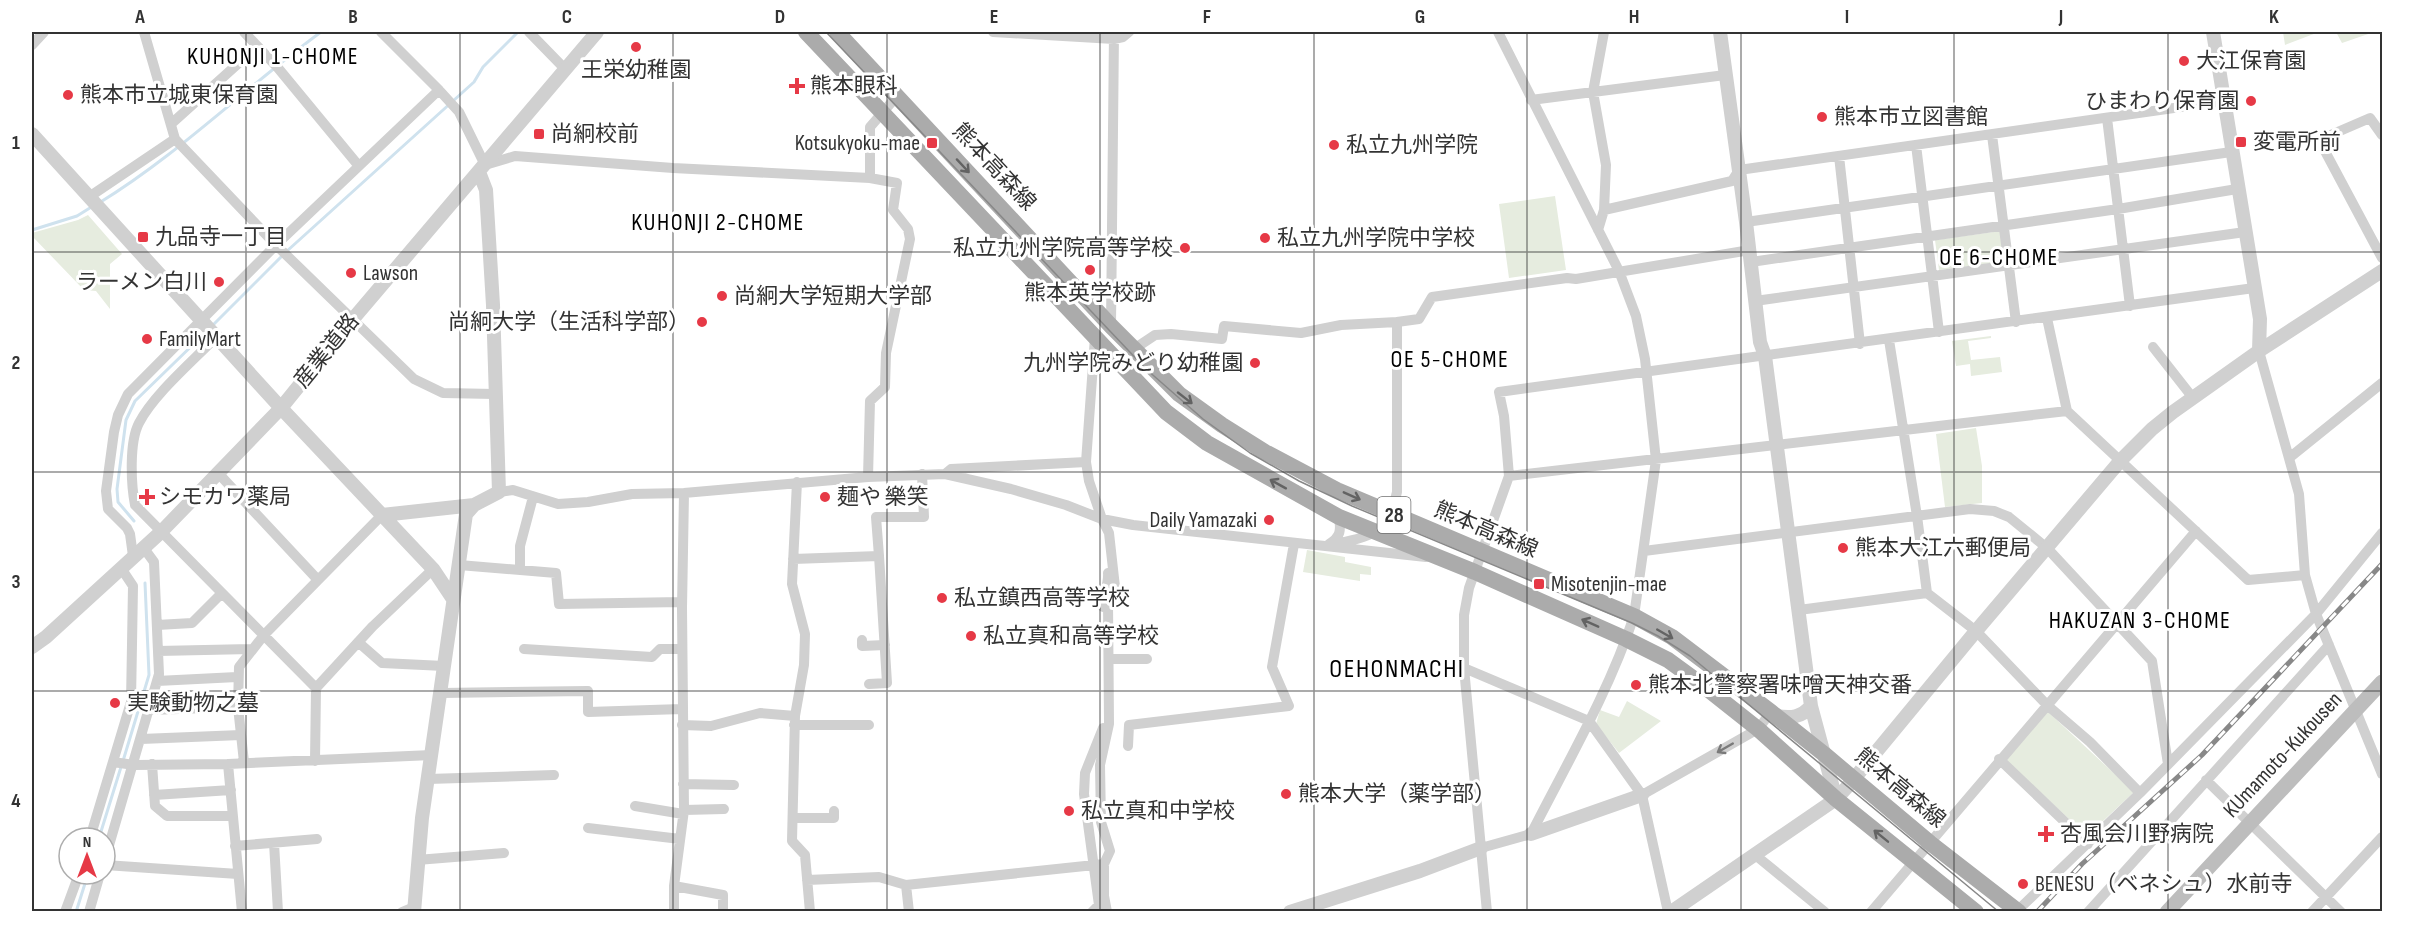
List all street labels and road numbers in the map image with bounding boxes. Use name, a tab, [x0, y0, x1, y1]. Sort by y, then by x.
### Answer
street label: 熊本高森線	[947, 118, 1041, 216]
street label: 産業道路	[289, 308, 365, 394]
street label: 熊本高森線	[1430, 496, 1542, 564]
road number: 28	[1378, 497, 1410, 533]
street label: KUmamoto-Kukousen	[2218, 687, 2348, 823]
street label: 熊本高森線	[1849, 742, 1951, 834]

